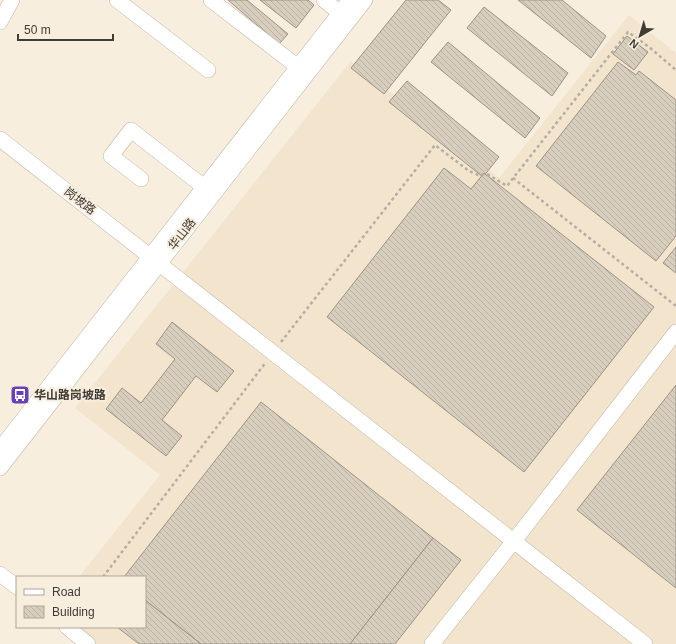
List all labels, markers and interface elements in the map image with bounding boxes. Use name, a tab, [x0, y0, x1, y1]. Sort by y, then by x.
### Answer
scale bar	[18, 16, 113, 42]
north arrow	[620, 16, 660, 56]
text: 50 m	[24, 23, 51, 37]
text: N	[627, 37, 641, 51]
street label: 岗坡路	[62, 184, 98, 218]
street label: 华山路	[165, 216, 199, 252]
bus stop icon: 华山路岗坡路	[9, 384, 31, 406]
place label: 华山路岗坡路	[34, 388, 106, 402]
legend	[16, 576, 146, 628]
text: Road	[52, 585, 81, 599]
text: Building	[52, 605, 95, 619]

